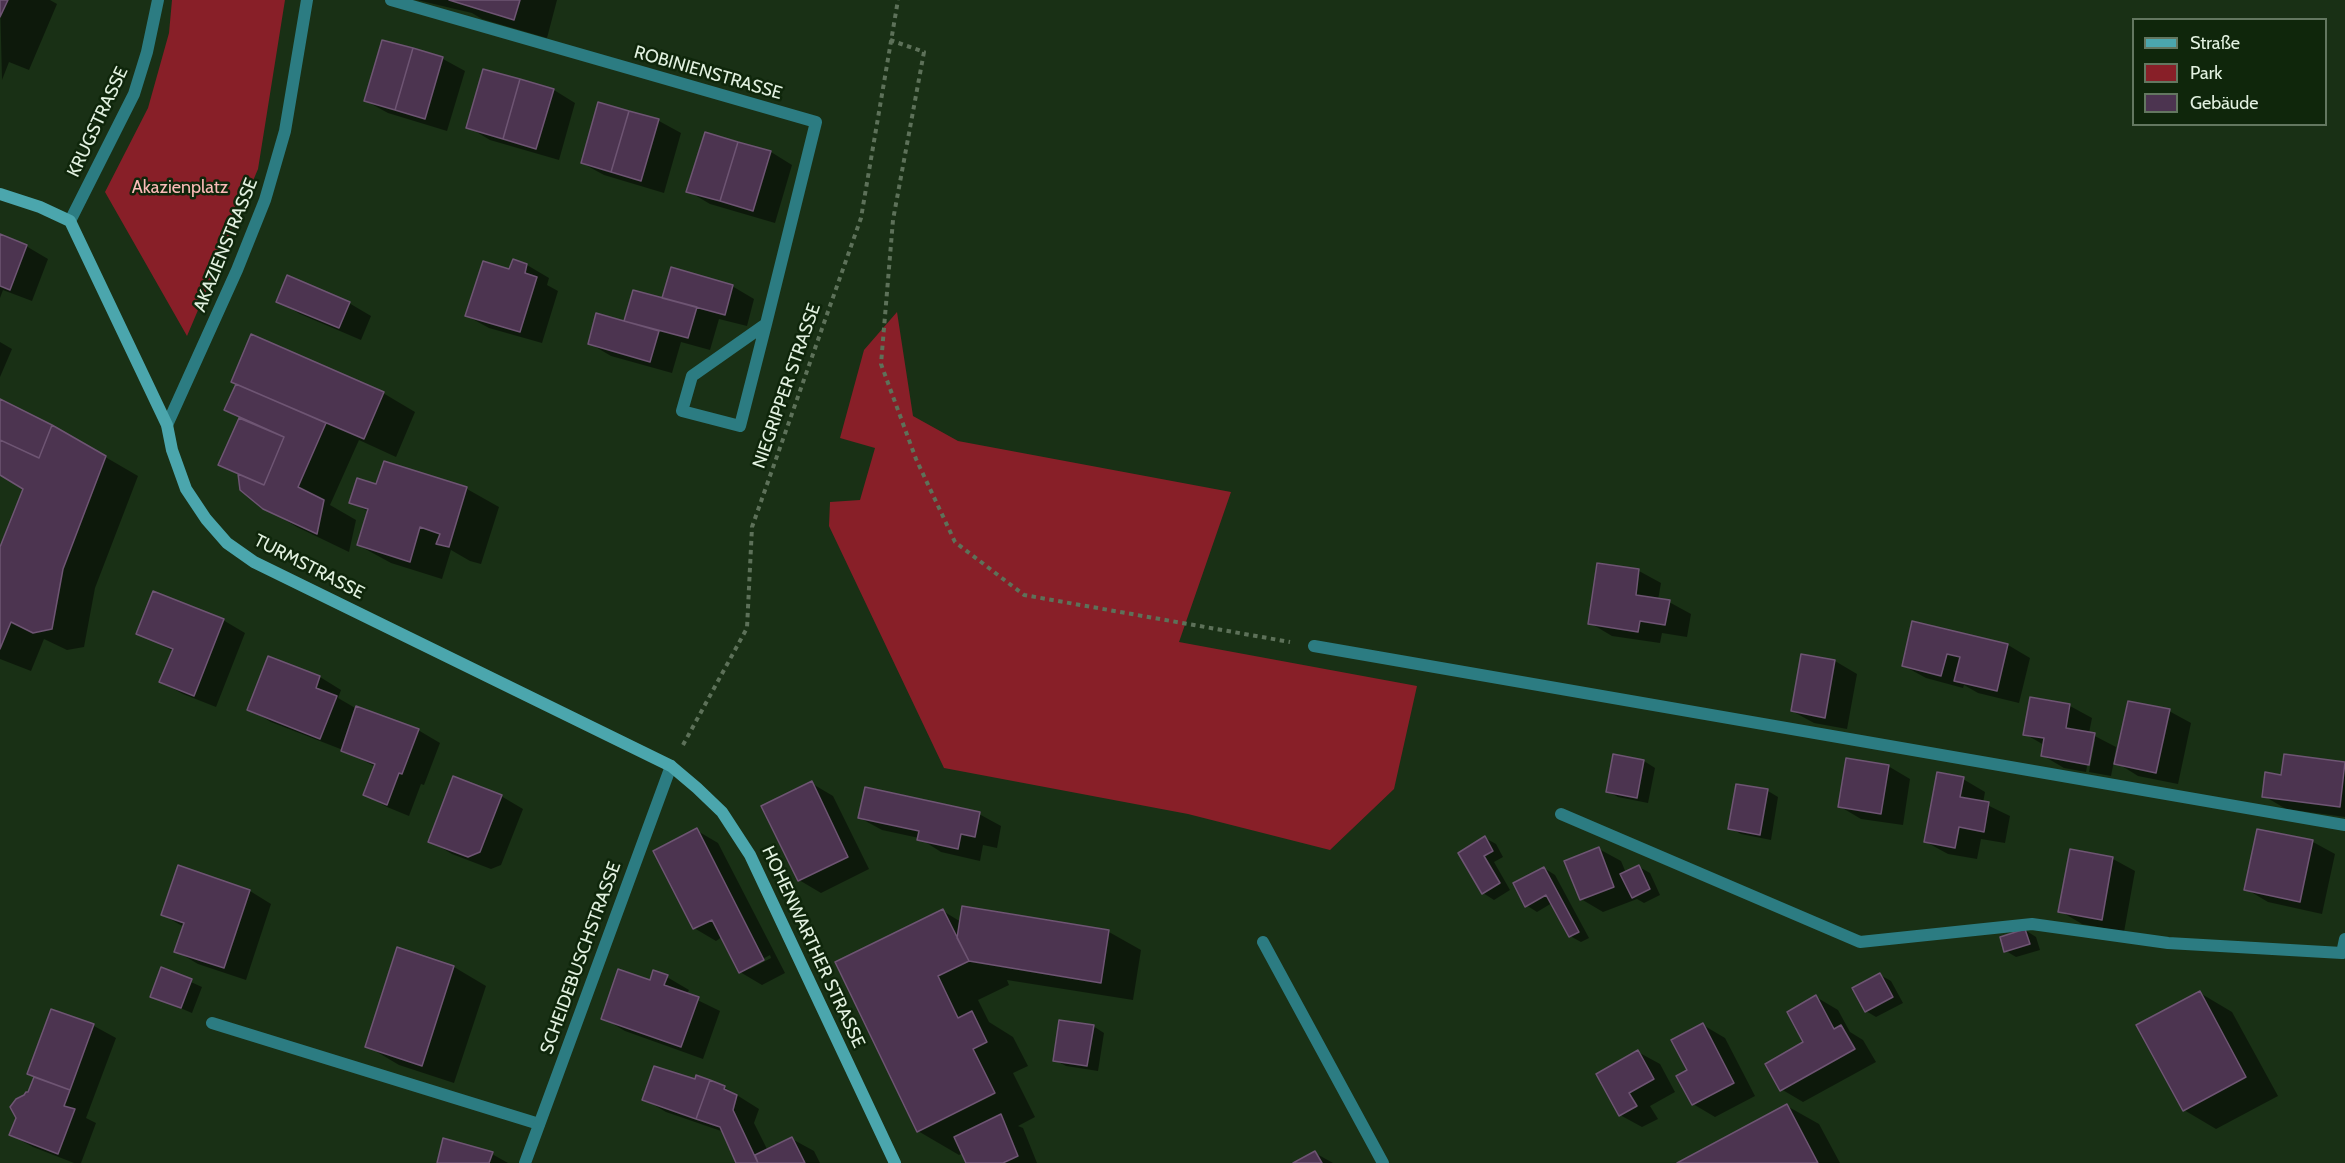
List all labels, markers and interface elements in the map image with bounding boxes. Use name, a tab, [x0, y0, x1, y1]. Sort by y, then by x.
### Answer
legend	[2132, 18, 2327, 126]
text: Straße	[2190, 32, 2240, 54]
street label: ROBINIENSTRASSE	[631, 42, 785, 104]
text: Park	[2190, 62, 2222, 84]
street label: KRUGSTRASSE	[63, 63, 133, 181]
text: Gebäude	[2190, 92, 2259, 114]
street label: AKAZIENSTRASSE	[189, 175, 263, 315]
park label: Akazienplatz	[132, 177, 228, 199]
street label: NIEGRIPPER STRASSE	[749, 301, 825, 471]
street label: TURMSTRASSE	[250, 530, 368, 604]
street label: HOHENWARTHER STRASSE	[757, 843, 869, 1051]
street label: SCHEIDEBUSCHSTRASSE	[536, 859, 626, 1057]

